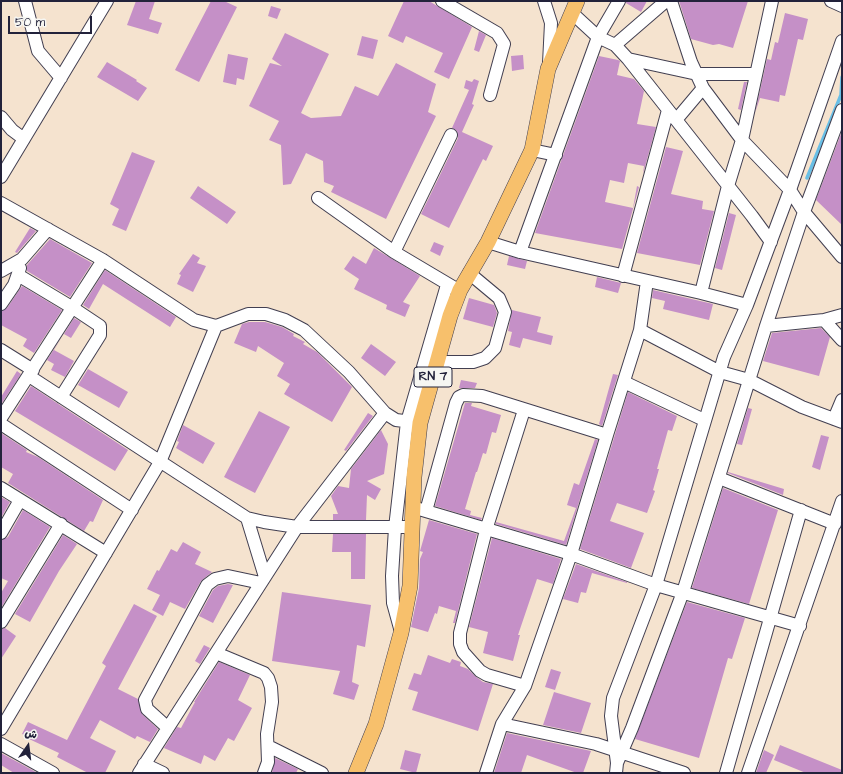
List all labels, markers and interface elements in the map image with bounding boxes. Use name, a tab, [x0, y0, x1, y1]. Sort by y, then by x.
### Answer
scale bar	[10, 8, 94, 34]
text: 50 m	[15, 14, 45, 31]
road number: RN 7	[414, 367, 452, 387]
text: ش	[23, 725, 39, 743]
north arrow	[8, 726, 48, 766]

